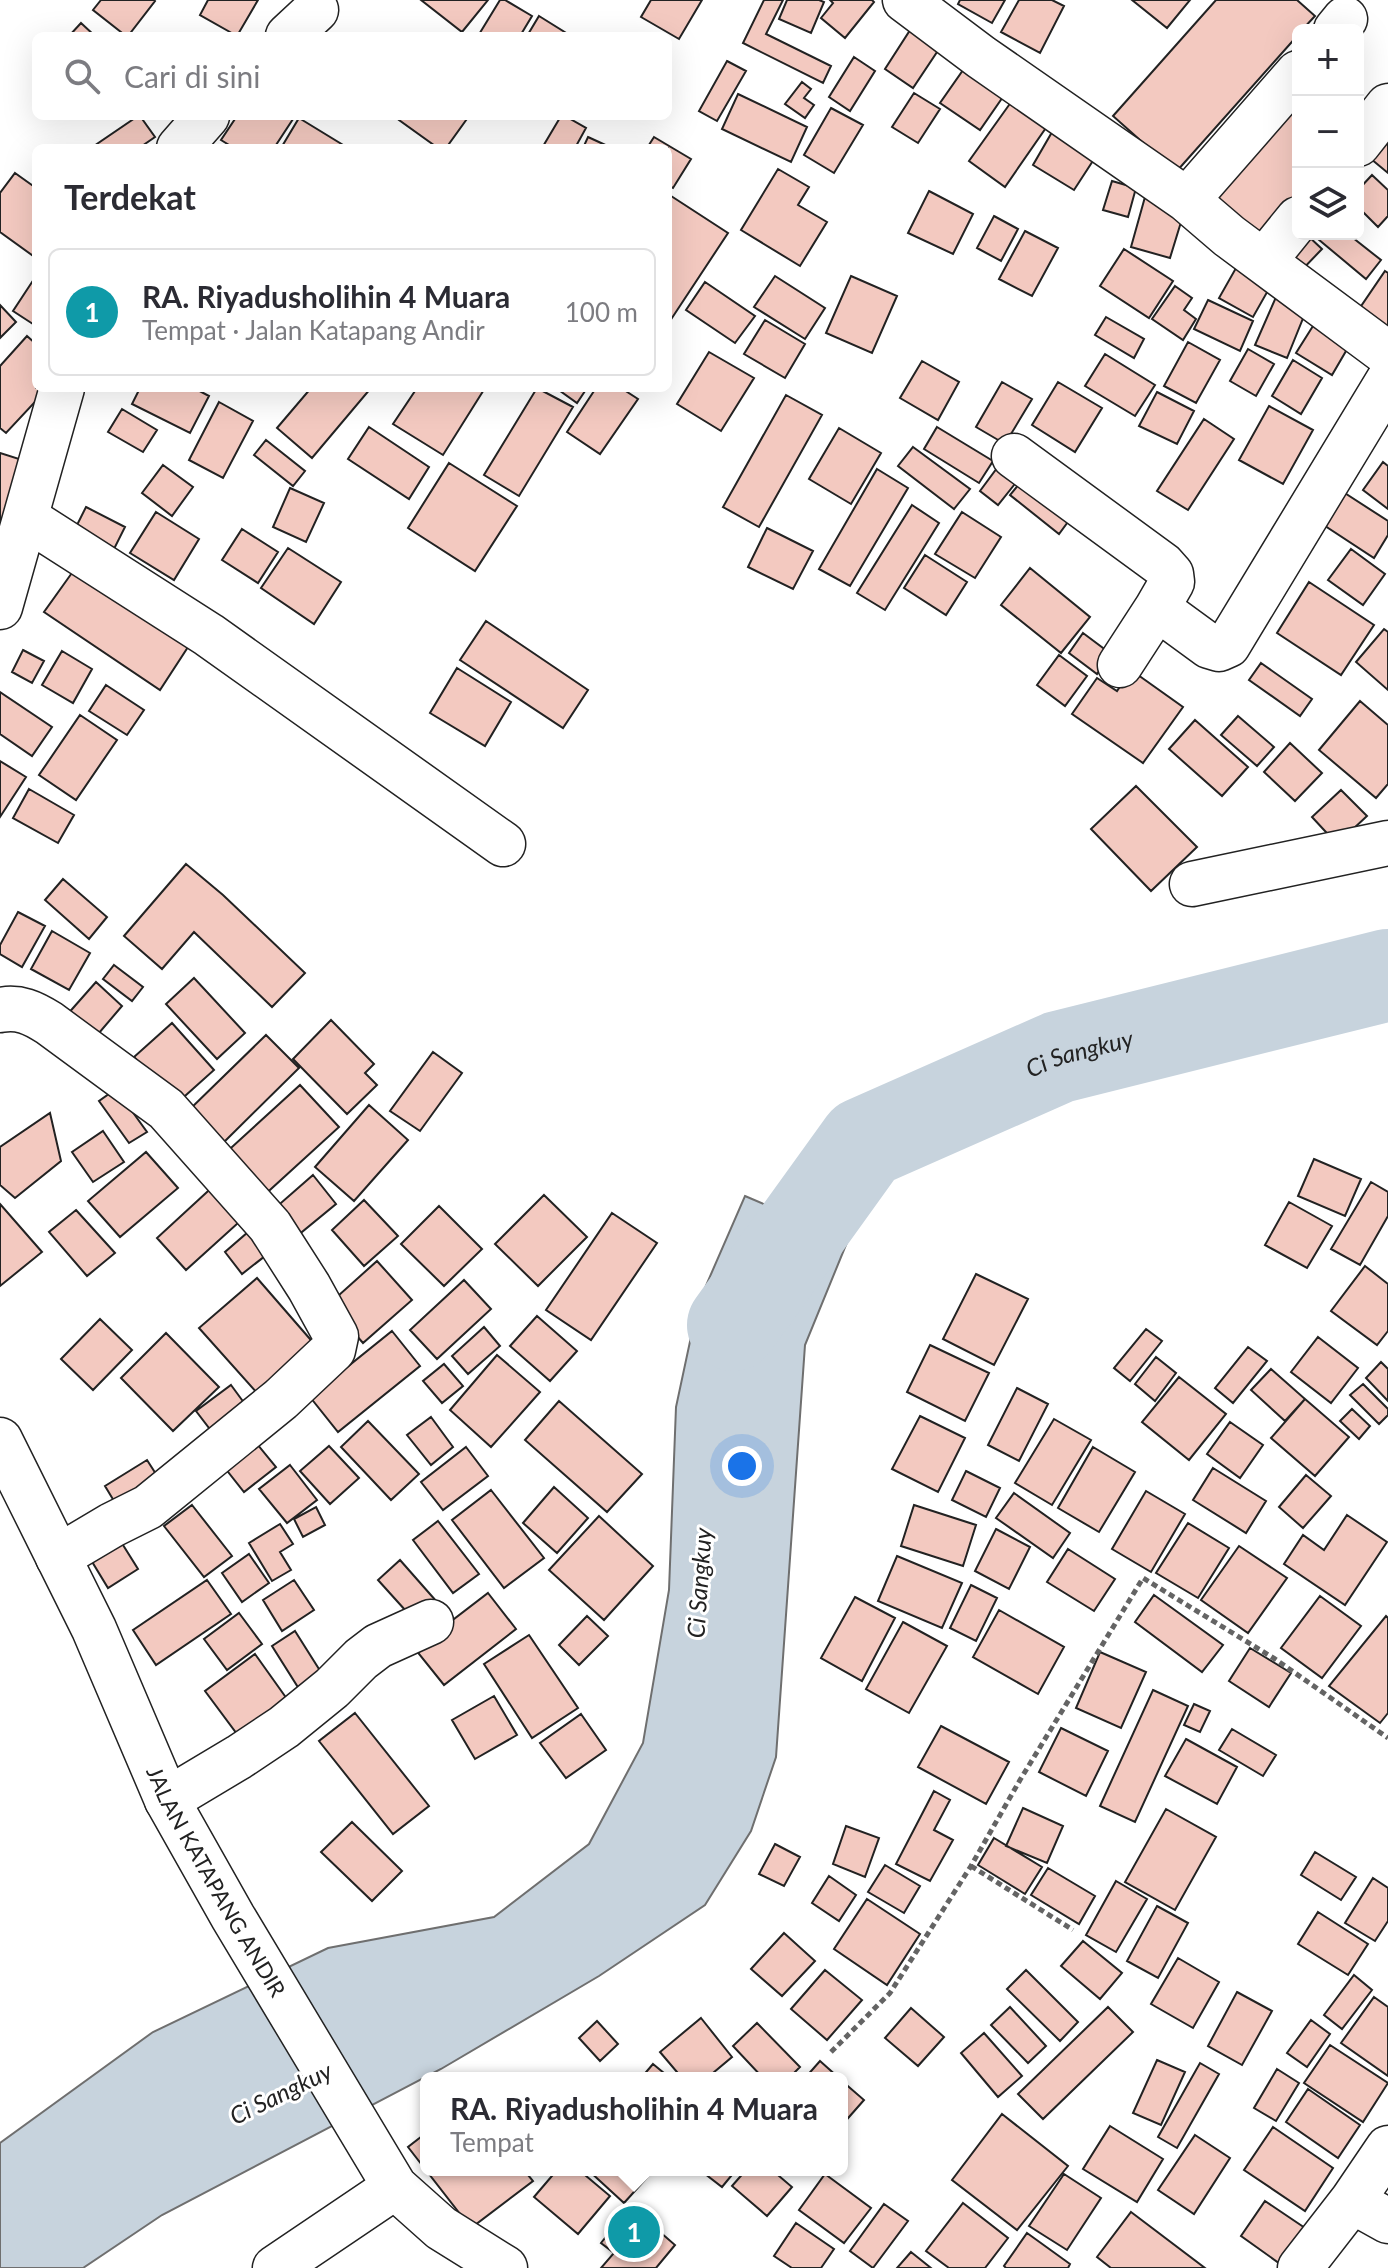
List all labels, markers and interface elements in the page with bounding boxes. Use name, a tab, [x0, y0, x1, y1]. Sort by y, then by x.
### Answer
map controls	[1292, 24, 1364, 240]
button: +	[1292, 24, 1364, 96]
search box	[32, 32, 672, 120]
icon: search	[60, 54, 104, 98]
text: Cari di sini	[124, 58, 261, 94]
button: −	[1292, 96, 1364, 168]
button: layers	[1292, 168, 1364, 240]
text: Terdekat	[64, 176, 196, 217]
text: RA. Riyadusholihin 4 Muara	[142, 278, 510, 314]
text: 1	[84, 296, 100, 328]
text: 100 m	[565, 296, 638, 328]
text: Tempat · Jalan Katapang Andir	[142, 314, 485, 346]
water label: Ci Sangkuy	[1021, 1023, 1136, 1083]
your location	[722, 1446, 762, 1486]
water label: Ci Sangkuy	[680, 1526, 717, 1639]
street label: JALAN KATAPANG ANDIR	[141, 1762, 292, 2002]
water label: Ci Sangkuy	[224, 2055, 337, 2130]
popup	[420, 2072, 848, 2176]
text: RA. Riyadusholihin 4 Muara	[450, 2090, 818, 2126]
text: Tempat	[450, 2126, 534, 2158]
pin: 1	[608, 2202, 660, 2262]

